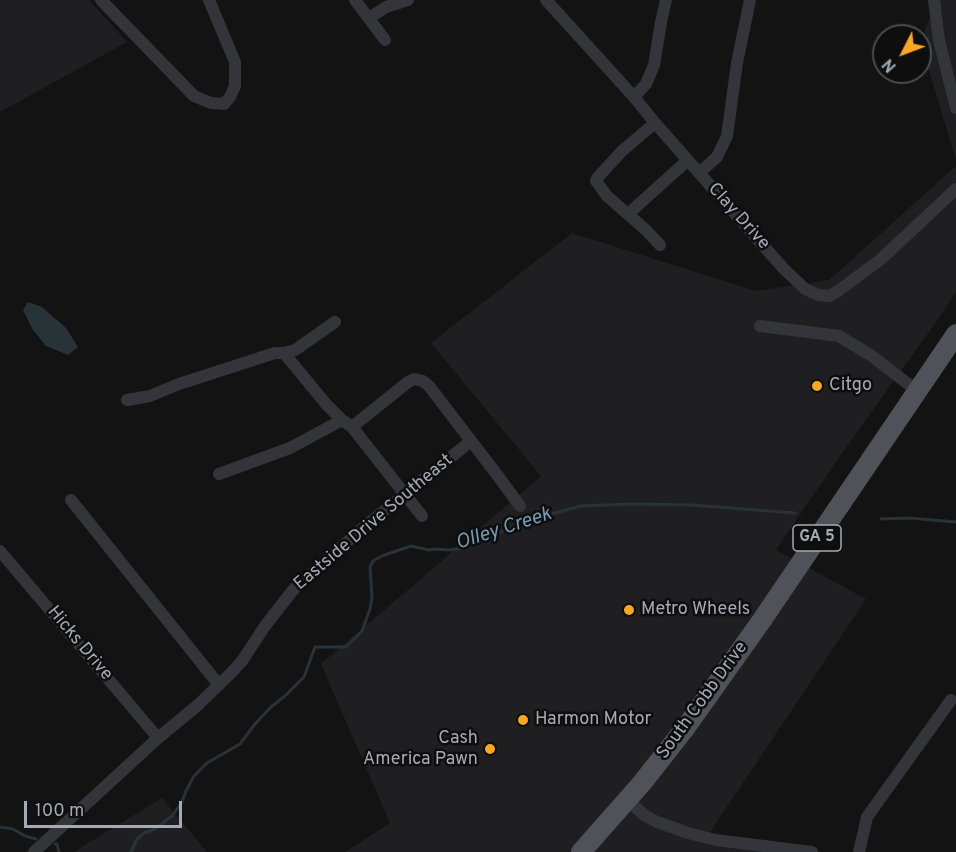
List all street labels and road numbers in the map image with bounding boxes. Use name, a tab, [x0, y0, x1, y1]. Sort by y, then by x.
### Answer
street label: Clay Drive	[702, 179, 774, 255]
street label: Eastside Drive Southeast	[290, 450, 458, 596]
road number: GA 5	[793, 525, 841, 551]
street label: Hicks Drive	[42, 602, 116, 686]
street label: South Cobb Drive	[653, 638, 753, 764]

